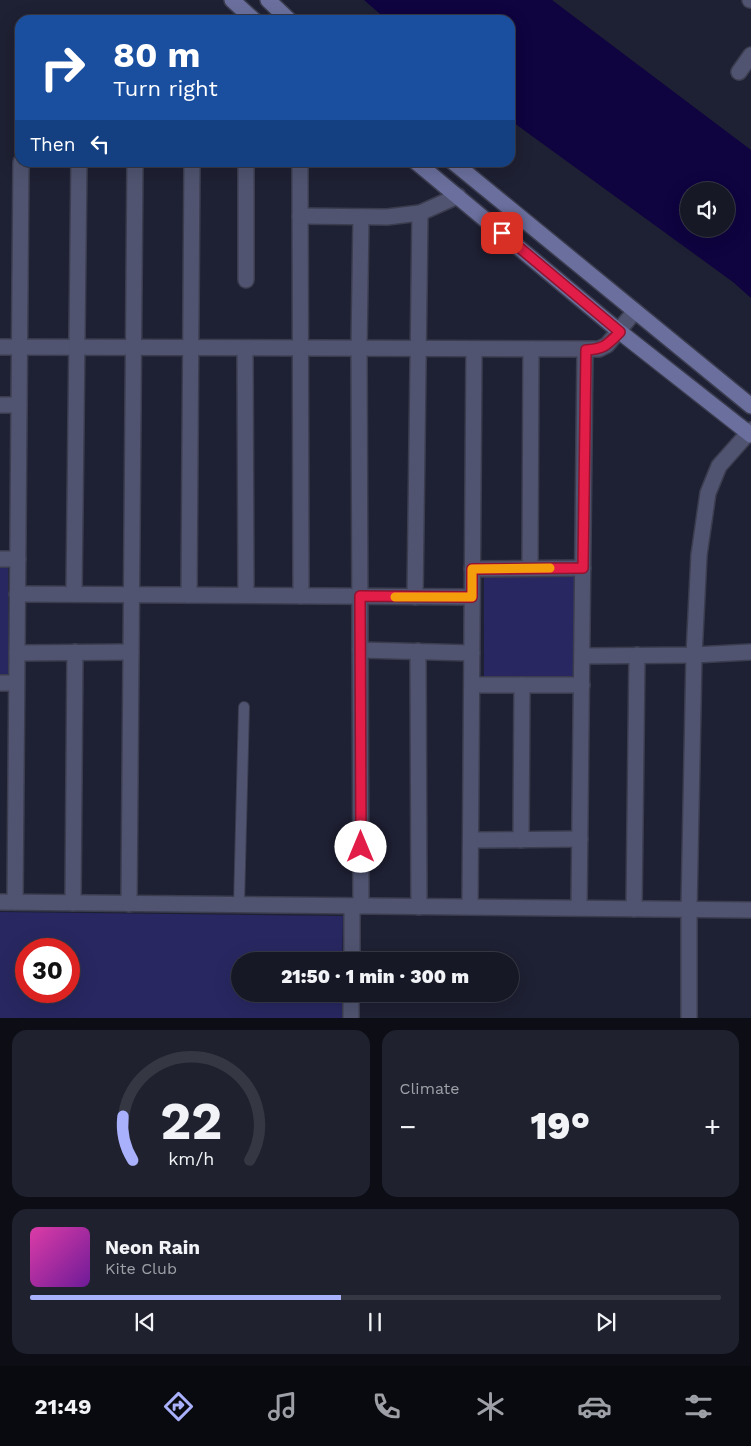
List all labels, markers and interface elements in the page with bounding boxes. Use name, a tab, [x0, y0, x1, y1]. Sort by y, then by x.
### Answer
text: 80 m	[113, 34, 200, 76]
icon: right	[30, 35, 95, 100]
text: Turn right	[113, 76, 218, 101]
icon: left	[86, 130, 114, 158]
text: Then	[30, 133, 76, 156]
map controls	[680, 182, 735, 237]
button: sound	[680, 182, 735, 237]
pin	[481, 212, 523, 254]
icon: arrive	[488, 219, 516, 247]
position arrow	[334, 820, 386, 872]
speed limit sign: 30	[15, 938, 80, 1003]
text: 21:50 · 1 min · 300 m	[281, 965, 469, 988]
text: Climate	[400, 1079, 460, 1098]
text: 22	[160, 1091, 222, 1152]
text: 19°	[530, 1104, 590, 1148]
text: −	[400, 1110, 416, 1143]
text: +	[704, 1110, 721, 1143]
text: km/h	[168, 1148, 214, 1169]
text: Neon Rain	[105, 1236, 200, 1259]
text: Kite Club	[105, 1259, 177, 1278]
icon: previous	[131, 1308, 159, 1336]
icon: pause	[361, 1308, 389, 1336]
icon: next	[592, 1308, 620, 1336]
icon: directions	[161, 1389, 196, 1424]
icon: music	[265, 1389, 300, 1424]
icon: phone	[369, 1389, 404, 1424]
icon: climate	[473, 1389, 508, 1424]
icon: car	[577, 1389, 612, 1424]
icon: filters	[681, 1389, 716, 1424]
text: 21:49	[35, 1394, 92, 1419]

